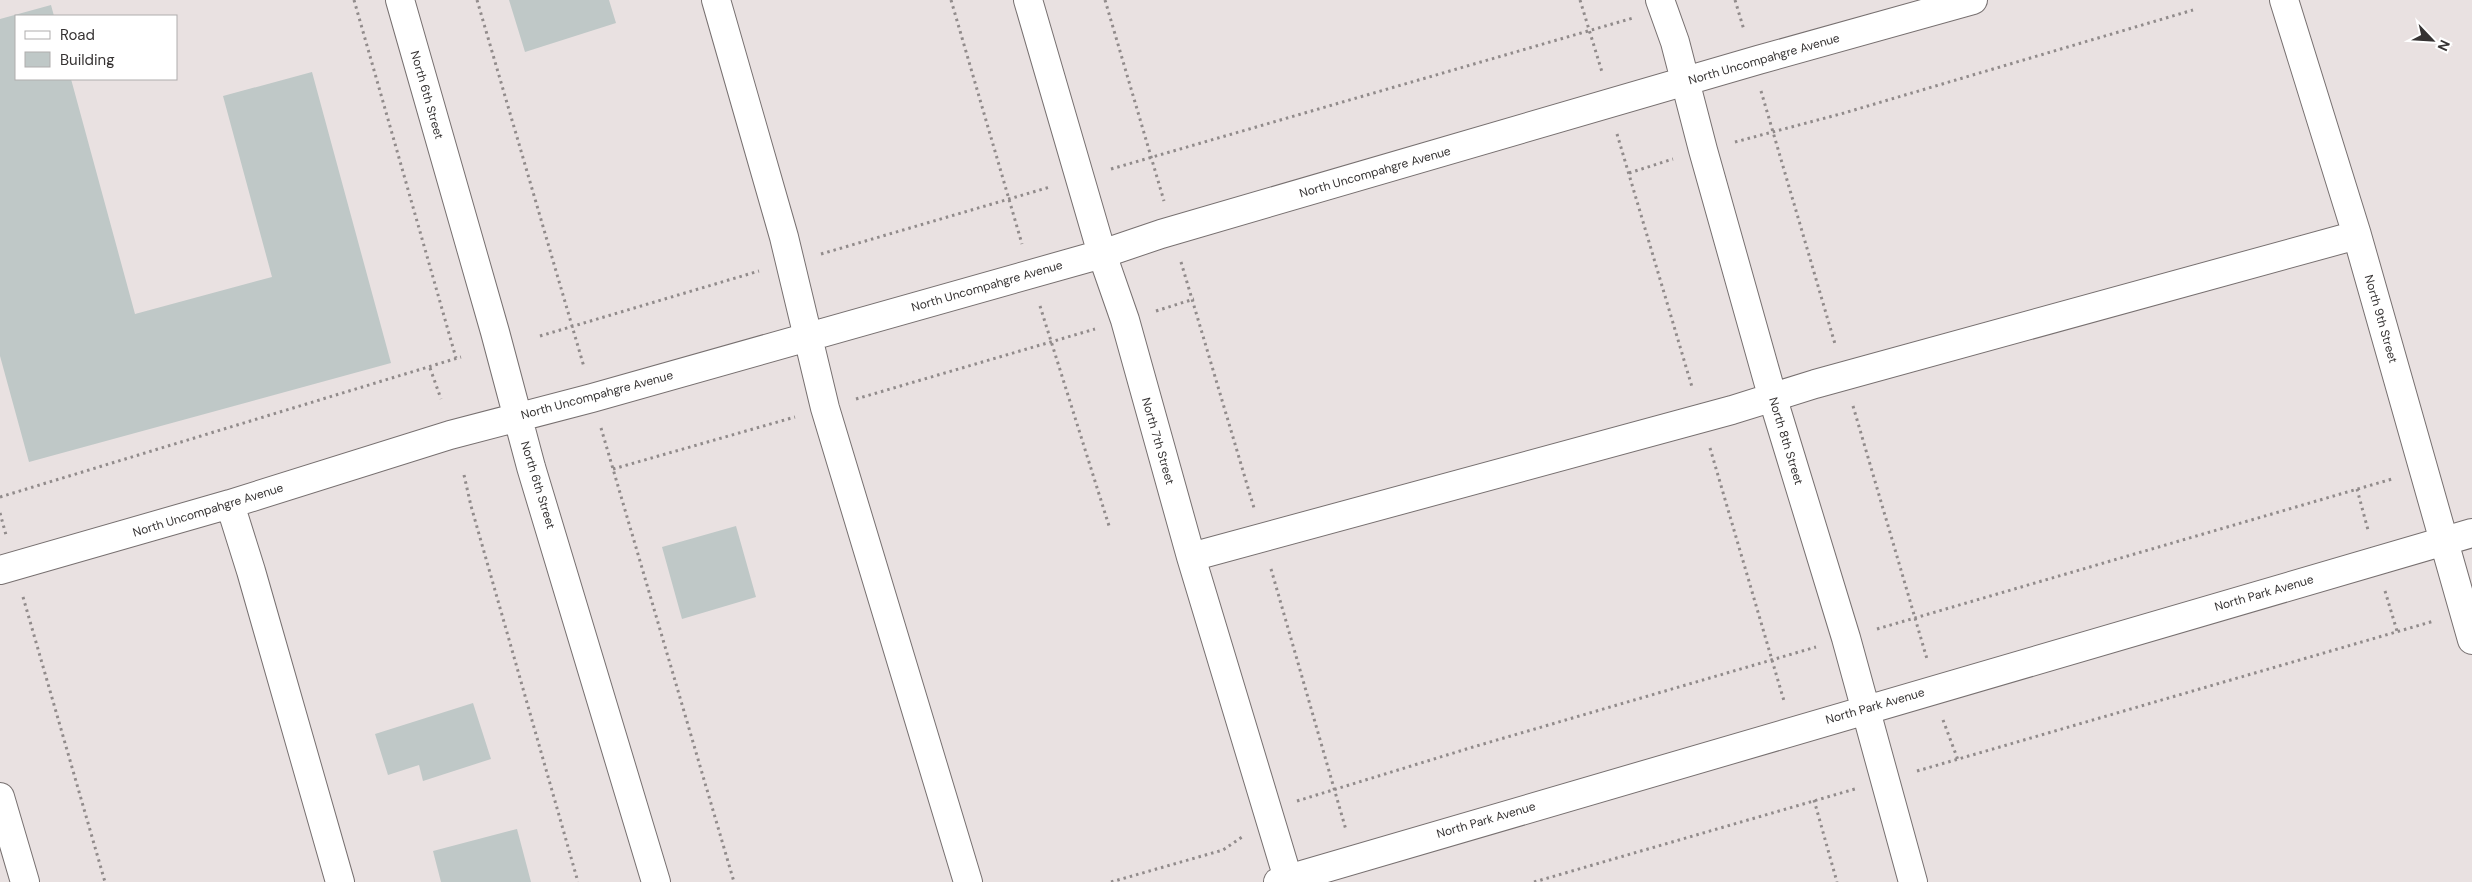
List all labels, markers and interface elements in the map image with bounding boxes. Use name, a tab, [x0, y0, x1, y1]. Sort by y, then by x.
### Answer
legend	[15, 15, 178, 80]
north arrow	[2407, 15, 2457, 65]
text: Road	[60, 25, 95, 45]
street label: North Uncompahgre Avenue	[1686, 30, 1842, 88]
text: N	[2433, 37, 2454, 54]
street label: North 6th Street	[407, 49, 447, 141]
text: Building	[60, 50, 115, 70]
street label: North Uncompahgre Avenue	[1297, 143, 1453, 201]
street label: North Uncompahgre Avenue	[909, 257, 1065, 315]
street label: North 9th Street	[2361, 273, 2401, 365]
street label: North Uncompahgre Avenue	[519, 367, 675, 423]
street label: North 8th Street	[1765, 395, 1807, 487]
street label: North 7th Street	[1138, 396, 1178, 487]
street label: North 6th Street	[517, 439, 559, 531]
street label: North Uncompahgre Avenue	[131, 479, 285, 541]
street label: North Park Avenue	[2213, 571, 2316, 615]
street label: North Park Avenue	[1824, 684, 1927, 728]
street label: North Park Avenue	[1435, 798, 1538, 842]

